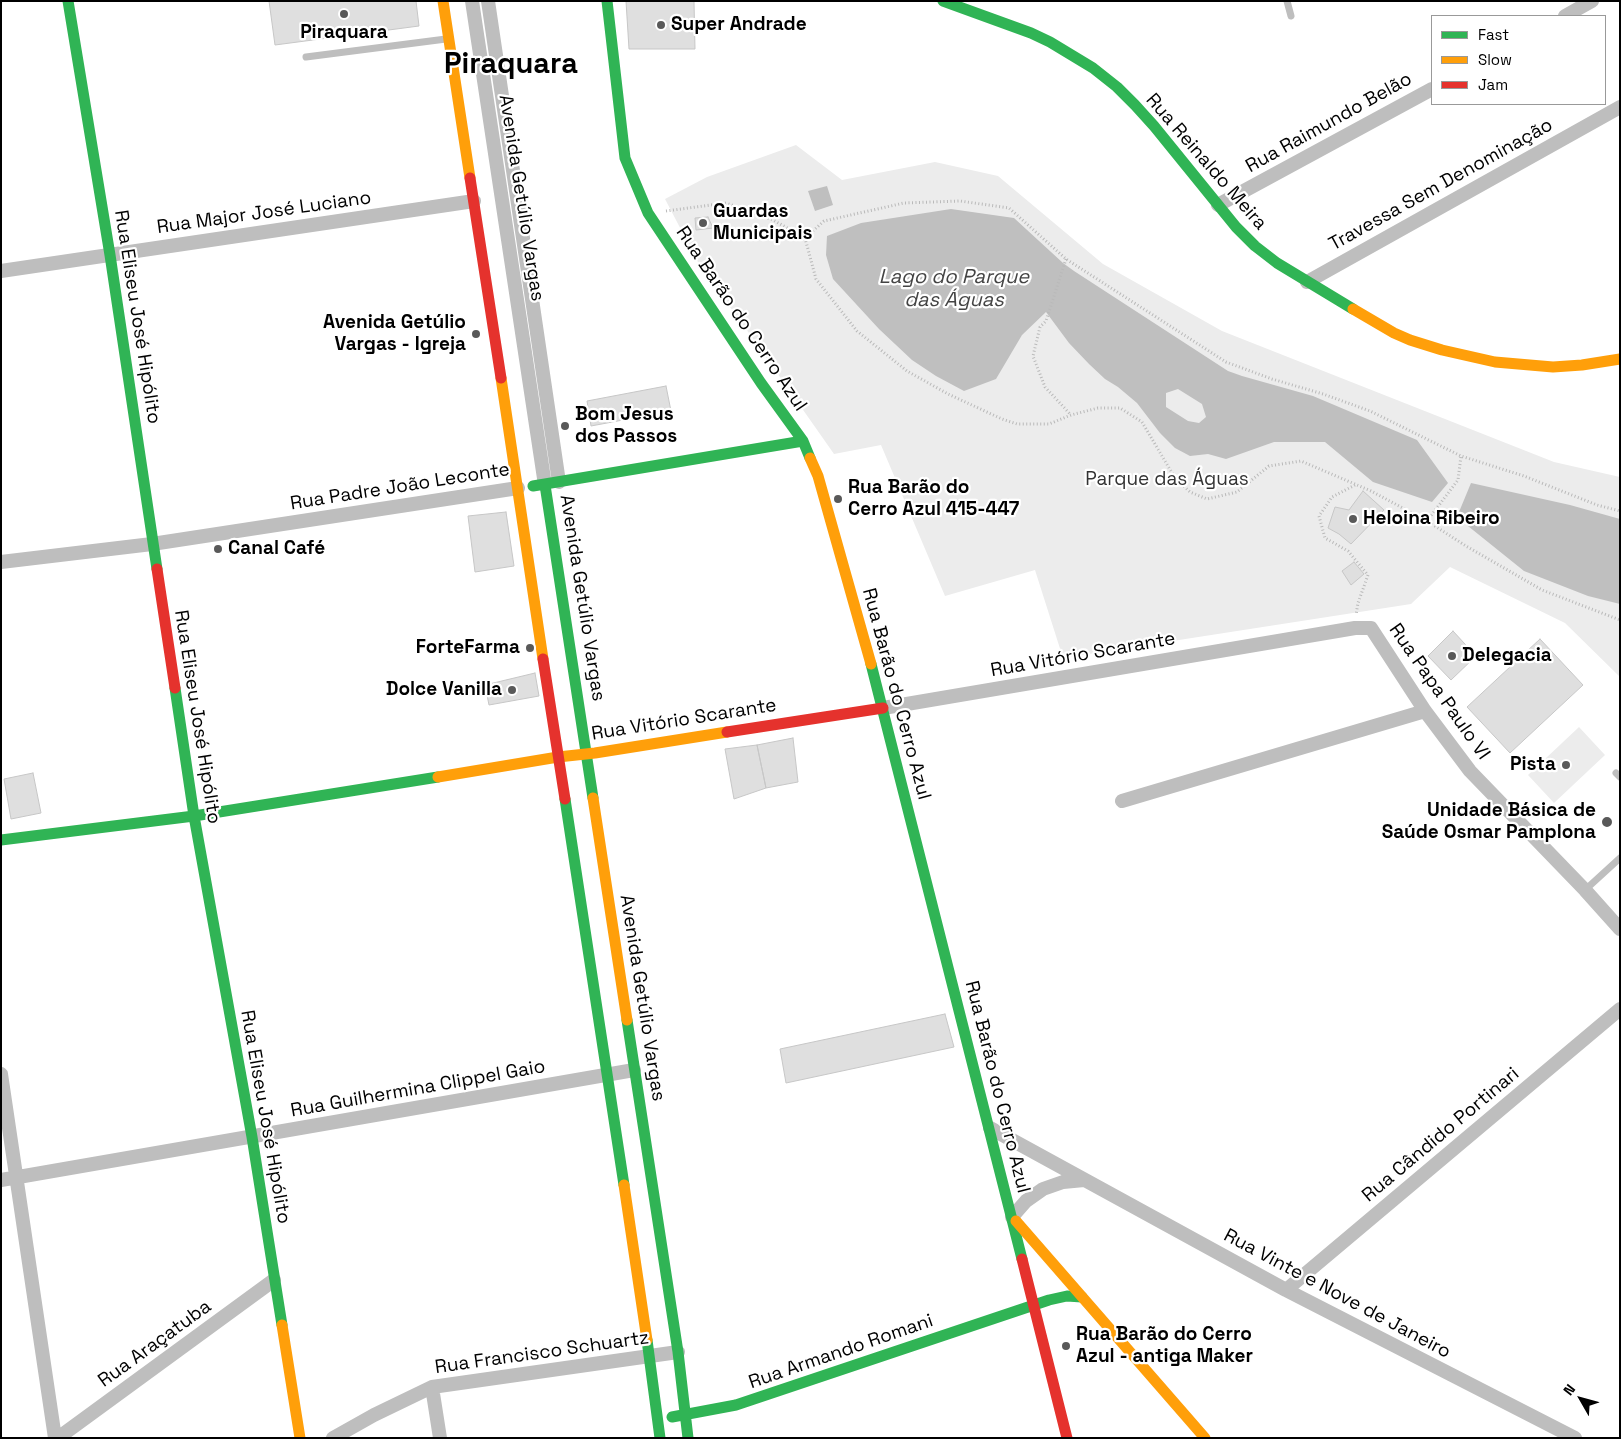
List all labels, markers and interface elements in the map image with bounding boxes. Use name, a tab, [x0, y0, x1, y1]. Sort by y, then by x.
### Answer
marker: Piraquara	[338, 8, 350, 20]
place label: Super Andrade	[671, 14, 807, 36]
legend	[1431, 15, 1606, 105]
marker: Super Andrade	[655, 19, 667, 31]
place label: Piraquara	[300, 22, 388, 44]
text: Fast	[1478, 25, 1509, 44]
district label: Piraquara	[444, 48, 578, 82]
text: Slow	[1478, 50, 1512, 69]
street label: Rua Raimundo Belão	[1242, 68, 1416, 178]
text: Jam	[1478, 75, 1508, 94]
street label: Rua Reinaldo Meira	[1140, 89, 1272, 235]
street label: Avenida Getúlio Vargas	[493, 93, 549, 303]
street label: Travessa Sem Denominação	[1325, 114, 1557, 256]
street label: Rua Major José Luciano	[155, 187, 373, 239]
place label: Guardas Municipais	[713, 201, 813, 245]
street label: Rua Eliseu José Hipólito	[109, 208, 165, 426]
marker: Guardas Municipais	[697, 217, 709, 229]
street label: Rua Barão do Cerro Azul	[671, 222, 811, 416]
water label: Lago do Parque das Águas	[879, 266, 1029, 313]
place label: Avenida Getúlio Vargas - Igreja	[323, 312, 466, 356]
marker: Avenida Getúlio Vargas - Igreja	[470, 328, 482, 340]
place label: Bom Jesus dos Passos	[575, 404, 677, 448]
marker: Bom Jesus dos Passos	[559, 420, 571, 432]
street label: Rua Padre João Leconte	[289, 458, 511, 516]
park label: Parque das Águas	[1085, 469, 1249, 491]
place label: Rua Barão do Cerro Azul 415-447	[848, 477, 1019, 521]
street label: Avenida Getúlio Vargas	[554, 493, 610, 703]
marker: Rua Barão do Cerro Azul 415-447	[832, 493, 844, 505]
place label: Heloina Ribeiro	[1363, 508, 1500, 530]
marker: Heloina Ribeiro	[1347, 513, 1359, 525]
place label: Canal Café	[228, 538, 325, 560]
marker: Canal Café	[212, 543, 224, 555]
street label: Rua Barão do Cerro Azul	[857, 586, 935, 802]
street label: Rua Eliseu José Hipólito	[169, 608, 225, 826]
street label: Rua Papa Paulo VI	[1384, 620, 1494, 764]
street label: Rua Vitório Scarante	[989, 628, 1177, 682]
place label: ForteFarma	[416, 637, 520, 659]
marker: ForteFarma	[524, 642, 536, 654]
place label: Delegacia	[1462, 645, 1552, 667]
marker: Delegacia	[1446, 650, 1458, 662]
place label: Dolce Vanilla	[386, 679, 502, 701]
marker: Dolce Vanilla	[506, 684, 518, 696]
street label: Rua Vitório Scarante	[590, 694, 778, 746]
place label: Pista	[1510, 754, 1556, 776]
marker: Pista	[1560, 759, 1572, 771]
place label: Unidade Básica de Saúde Osmar Pamplona	[1382, 800, 1596, 844]
marker: Unidade Básica de Saúde Osmar Pamplona	[1600, 815, 1614, 829]
street label: Avenida Getúlio Vargas	[614, 893, 670, 1103]
street label: Rua Barão do Cerro Azul	[960, 978, 1034, 1196]
street label: Rua Eliseu José Hipólito	[235, 1008, 295, 1226]
street label: Rua Guilhermina Clippel Gaio	[289, 1055, 547, 1123]
street label: Rua Cândido Portinari	[1358, 1063, 1524, 1207]
street label: Rua Vinte e Nove de Janeiro	[1219, 1224, 1455, 1364]
street label: Rua Araçatuba	[94, 1295, 216, 1393]
street label: Rua Armando Romani	[746, 1310, 936, 1394]
place label: Rua Barão do Cerro Azul - antiga Maker	[1076, 1324, 1253, 1368]
street label: Rua Francisco Schuartz	[433, 1327, 651, 1379]
marker: Rua Barão do Cerro Azul - antiga Maker	[1060, 1340, 1072, 1352]
north arrow	[1556, 1374, 1606, 1424]
text: N	[1559, 1381, 1579, 1399]

